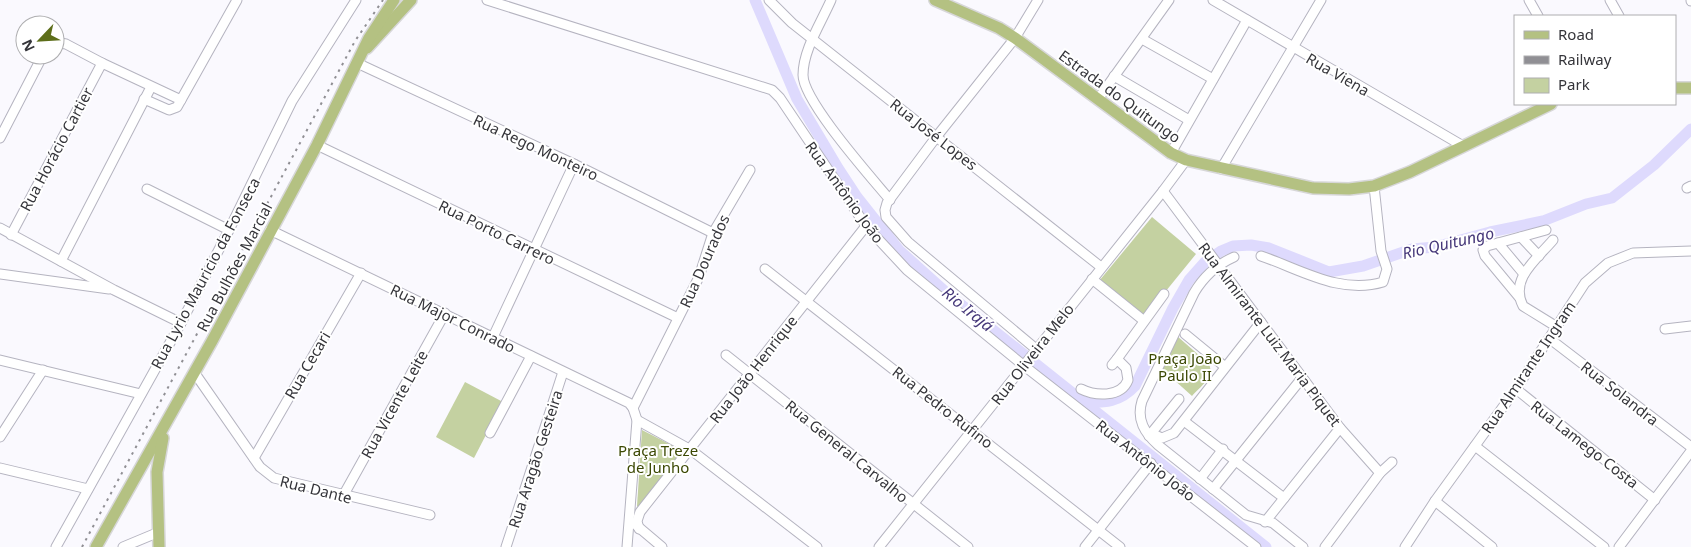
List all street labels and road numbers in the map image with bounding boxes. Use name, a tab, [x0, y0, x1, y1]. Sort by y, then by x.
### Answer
street label: Estrada do Quitungo	[1055, 45, 1185, 147]
street label: Rua Viena	[1303, 48, 1373, 100]
street label: Rua Horácio Cartier	[15, 84, 97, 214]
street label: Rua José Lopes	[886, 94, 982, 174]
street label: Rua Rego Monteiro	[470, 109, 602, 185]
street label: Rua Antônio João	[801, 137, 889, 247]
street label: Rua Lyrio Mauricio da Fonseca	[146, 174, 264, 372]
street label: Rua Porto Carrero	[436, 195, 558, 269]
street label: Rua Bulhões Marcial	[192, 199, 276, 335]
street label: Rua Dourados	[675, 211, 733, 311]
street label: Rua Almirante Luiz Maria Piquet	[1194, 238, 1346, 430]
street label: Rua Major Conrado	[387, 279, 519, 357]
street label: Rua Almirante Ingram	[1476, 297, 1580, 437]
street label: Rua Oliveira Melo	[986, 299, 1078, 409]
street label: Rua João Henrique	[705, 311, 801, 427]
street label: Rua Cecari	[280, 328, 334, 402]
street label: Rua Vicente Leite	[356, 346, 432, 462]
street label: Rua Solandra	[1577, 356, 1663, 430]
street label: Rua Pedro Rufino	[889, 361, 997, 453]
street label: Rua Aragão Gesteira	[503, 387, 567, 531]
street label: Rua General Carvalho	[781, 395, 913, 507]
street label: Rua Lamego Costa	[1527, 396, 1643, 492]
street label: Rua Antônio João	[1092, 415, 1200, 505]
street label: Rua Dante	[278, 470, 354, 508]

